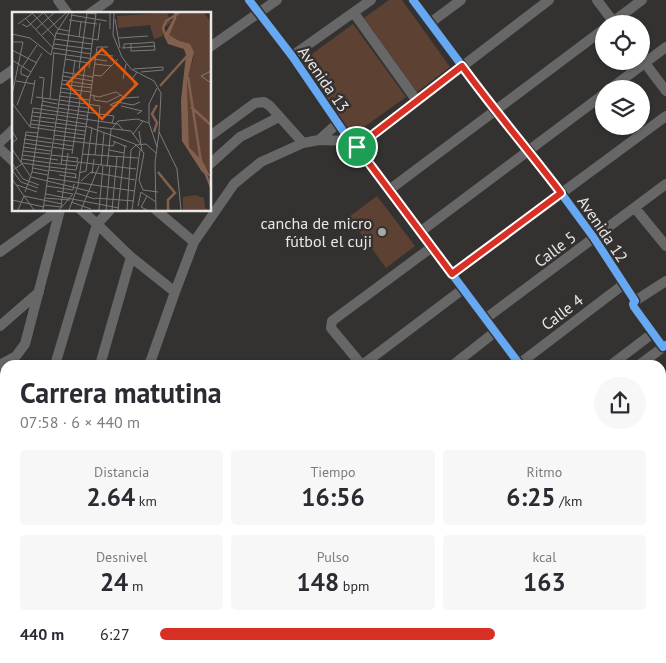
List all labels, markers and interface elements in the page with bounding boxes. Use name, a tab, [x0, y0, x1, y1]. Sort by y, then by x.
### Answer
inset map	[12, 12, 211, 211]
map controls	[595, 15, 650, 135]
button: locate	[595, 15, 650, 70]
street label: Avenida 13	[294, 42, 354, 116]
button: layers	[595, 80, 650, 135]
pin	[336, 126, 378, 168]
icon: arrive	[343, 133, 371, 161]
street label: Avenida 12	[574, 192, 632, 266]
place label: cancha de micro fútbol el cuji	[260, 213, 372, 251]
marker: cancha de micro fútbol el cuji	[376, 226, 388, 238]
street label: Calle 5	[530, 227, 580, 271]
street label: Calle 4	[537, 290, 587, 334]
text: Carrera matutina	[20, 374, 222, 411]
button: share	[594, 377, 646, 429]
text: 07:58 · 6 × 440 m	[20, 412, 140, 432]
text: Distancia	[94, 463, 149, 481]
text: Tiempo	[310, 463, 356, 481]
text: Ritmo	[526, 463, 562, 481]
text: 2.64	[86, 481, 135, 513]
text: 16:56	[301, 481, 365, 513]
text: 6:25	[506, 481, 556, 513]
text: km	[135, 492, 157, 510]
text: /km	[556, 492, 582, 510]
text: Desnivel	[96, 548, 147, 566]
text: Pulso	[317, 548, 349, 566]
text: kcal	[532, 548, 556, 566]
text: 24	[100, 566, 128, 598]
text: 148	[297, 566, 339, 598]
text: 163	[523, 566, 566, 598]
text: m	[128, 577, 143, 595]
text: bpm	[339, 577, 369, 595]
text: 440 m	[20, 624, 64, 644]
text: 6:27	[100, 624, 130, 644]

